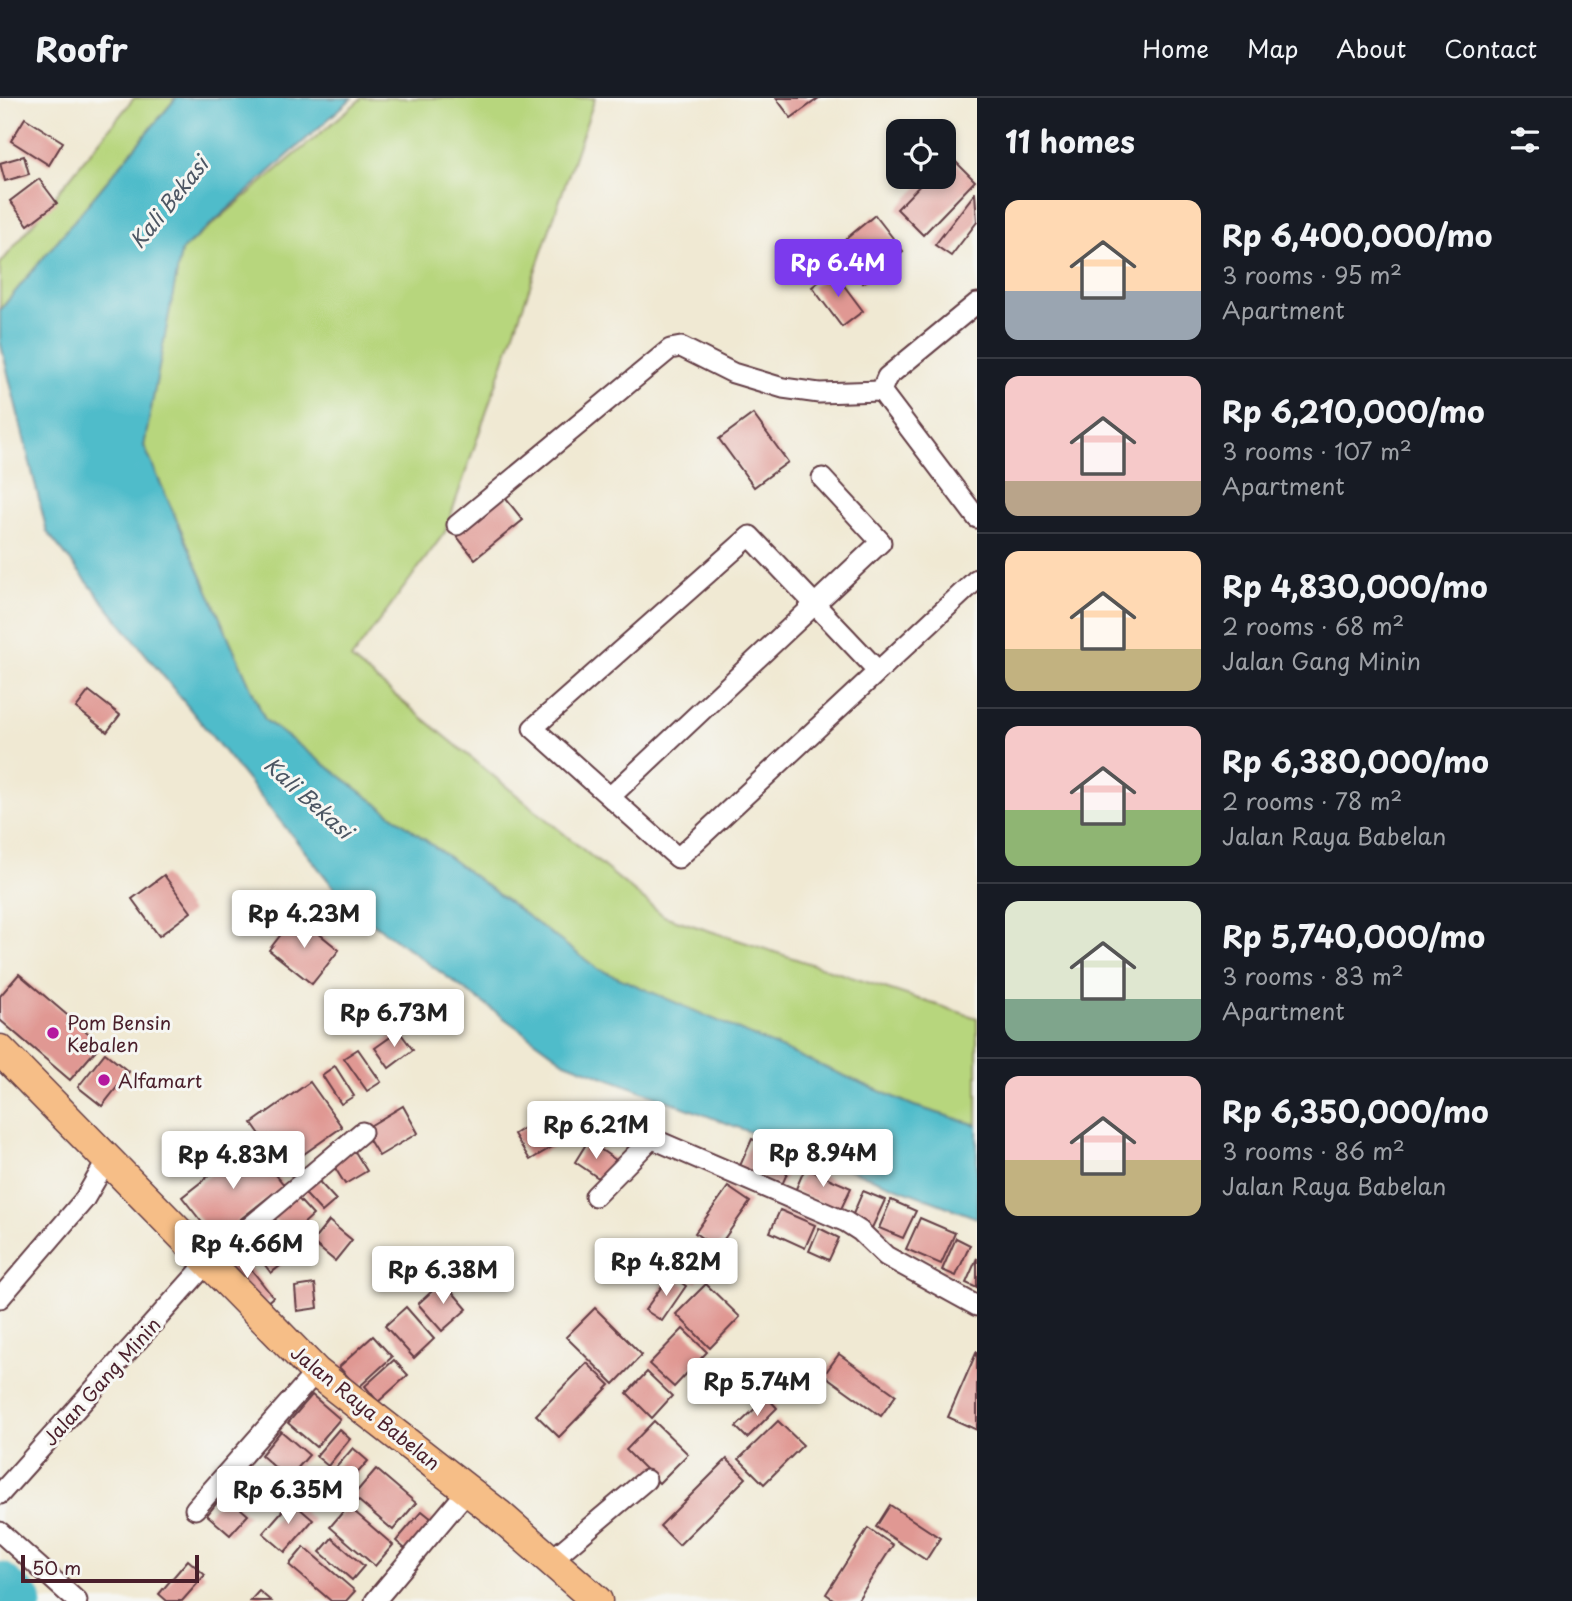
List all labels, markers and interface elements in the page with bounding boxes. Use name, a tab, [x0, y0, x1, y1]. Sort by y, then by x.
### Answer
text: Roofr	[35, 23, 128, 73]
text: Home	[1142, 30, 1209, 66]
text: Map	[1247, 30, 1298, 66]
text: About	[1336, 30, 1406, 66]
text: Contact	[1444, 30, 1537, 66]
text: 11 homes	[1005, 118, 1135, 163]
map controls	[886, 119, 956, 189]
button: locate	[886, 119, 956, 189]
icon: filters	[1506, 121, 1544, 159]
water label: Kali Bekasi	[121, 147, 217, 255]
text: Rp 6,400,000/mo	[1222, 212, 1492, 257]
icon: home	[1061, 228, 1145, 312]
pin: Rp 6.4M	[773, 240, 903, 299]
text: Rp 6.4M	[791, 244, 885, 279]
text: 3 rooms · 95 m²	[1222, 257, 1402, 292]
text: Apartment	[1222, 292, 1345, 327]
text: Rp 6,210,000/mo	[1222, 388, 1485, 433]
icon: home	[1061, 404, 1145, 488]
text: 3 rooms · 107 m²	[1222, 433, 1412, 468]
text: Apartment	[1222, 468, 1345, 503]
text: Rp 4,830,000/mo	[1222, 563, 1488, 608]
icon: home	[1061, 579, 1145, 663]
text: 2 rooms · 68 m²	[1222, 608, 1404, 643]
text: Jalan Gang Minin	[1222, 643, 1421, 678]
text: Rp 6,380,000/mo	[1222, 738, 1489, 783]
water label: Kali Bekasi	[258, 748, 363, 847]
icon: home	[1061, 754, 1145, 838]
text: 2 rooms · 78 m²	[1222, 783, 1402, 818]
text: Jalan Raya Babelan	[1222, 818, 1446, 853]
pin: Rp 4.23M	[232, 890, 376, 950]
text: Rp 4.23M	[248, 895, 360, 930]
text: Rp 5,740,000/mo	[1222, 913, 1485, 958]
icon: home	[1061, 929, 1145, 1013]
text: 3 rooms · 83 m²	[1222, 958, 1404, 993]
pin: Rp 6.73M	[322, 990, 466, 1049]
text: Apartment	[1222, 993, 1345, 1028]
text: Rp 6.73M	[340, 994, 448, 1029]
place label: Pom Bensin Kebalen	[67, 1008, 171, 1058]
marker: Pom Bensin Kebalen	[45, 1025, 61, 1041]
place label: Alfamart	[118, 1066, 202, 1094]
marker: Alfamart	[96, 1072, 112, 1088]
text: Rp 6,350,000/mo	[1222, 1088, 1489, 1133]
pin: Rp 6.21M	[524, 1102, 668, 1161]
icon: home	[1061, 1104, 1145, 1188]
text: Rp 6.21M	[543, 1106, 649, 1141]
pin: Rp 8.94M	[751, 1130, 895, 1189]
pin: Rp 4.83M	[161, 1132, 305, 1191]
text: 3 rooms · 86 m²	[1222, 1133, 1405, 1168]
text: Rp 8.94M	[769, 1134, 877, 1169]
text: Rp 4.83M	[178, 1136, 288, 1171]
text: Jalan Raya Babelan	[1222, 1168, 1446, 1203]
pin: Rp 4.66M	[175, 1220, 319, 1280]
text: Rp 4.66M	[191, 1225, 303, 1260]
pin: Rp 4.82M	[594, 1238, 738, 1298]
text: Rp 4.82M	[611, 1243, 721, 1278]
pin: Rp 6.38M	[371, 1246, 515, 1306]
text: Rp 6.38M	[388, 1251, 498, 1286]
street label: Jalan Gang Minin	[36, 1311, 166, 1451]
street label: Jalan Raya Babelan	[285, 1338, 447, 1476]
pin: Rp 5.74M	[685, 1358, 829, 1418]
text: Rp 5.74M	[703, 1363, 811, 1398]
pin: Rp 6.35M	[216, 1466, 360, 1526]
text: Rp 6.35M	[233, 1471, 343, 1506]
scale bar	[21, 1552, 200, 1584]
text: 50 m	[32, 1553, 81, 1581]

